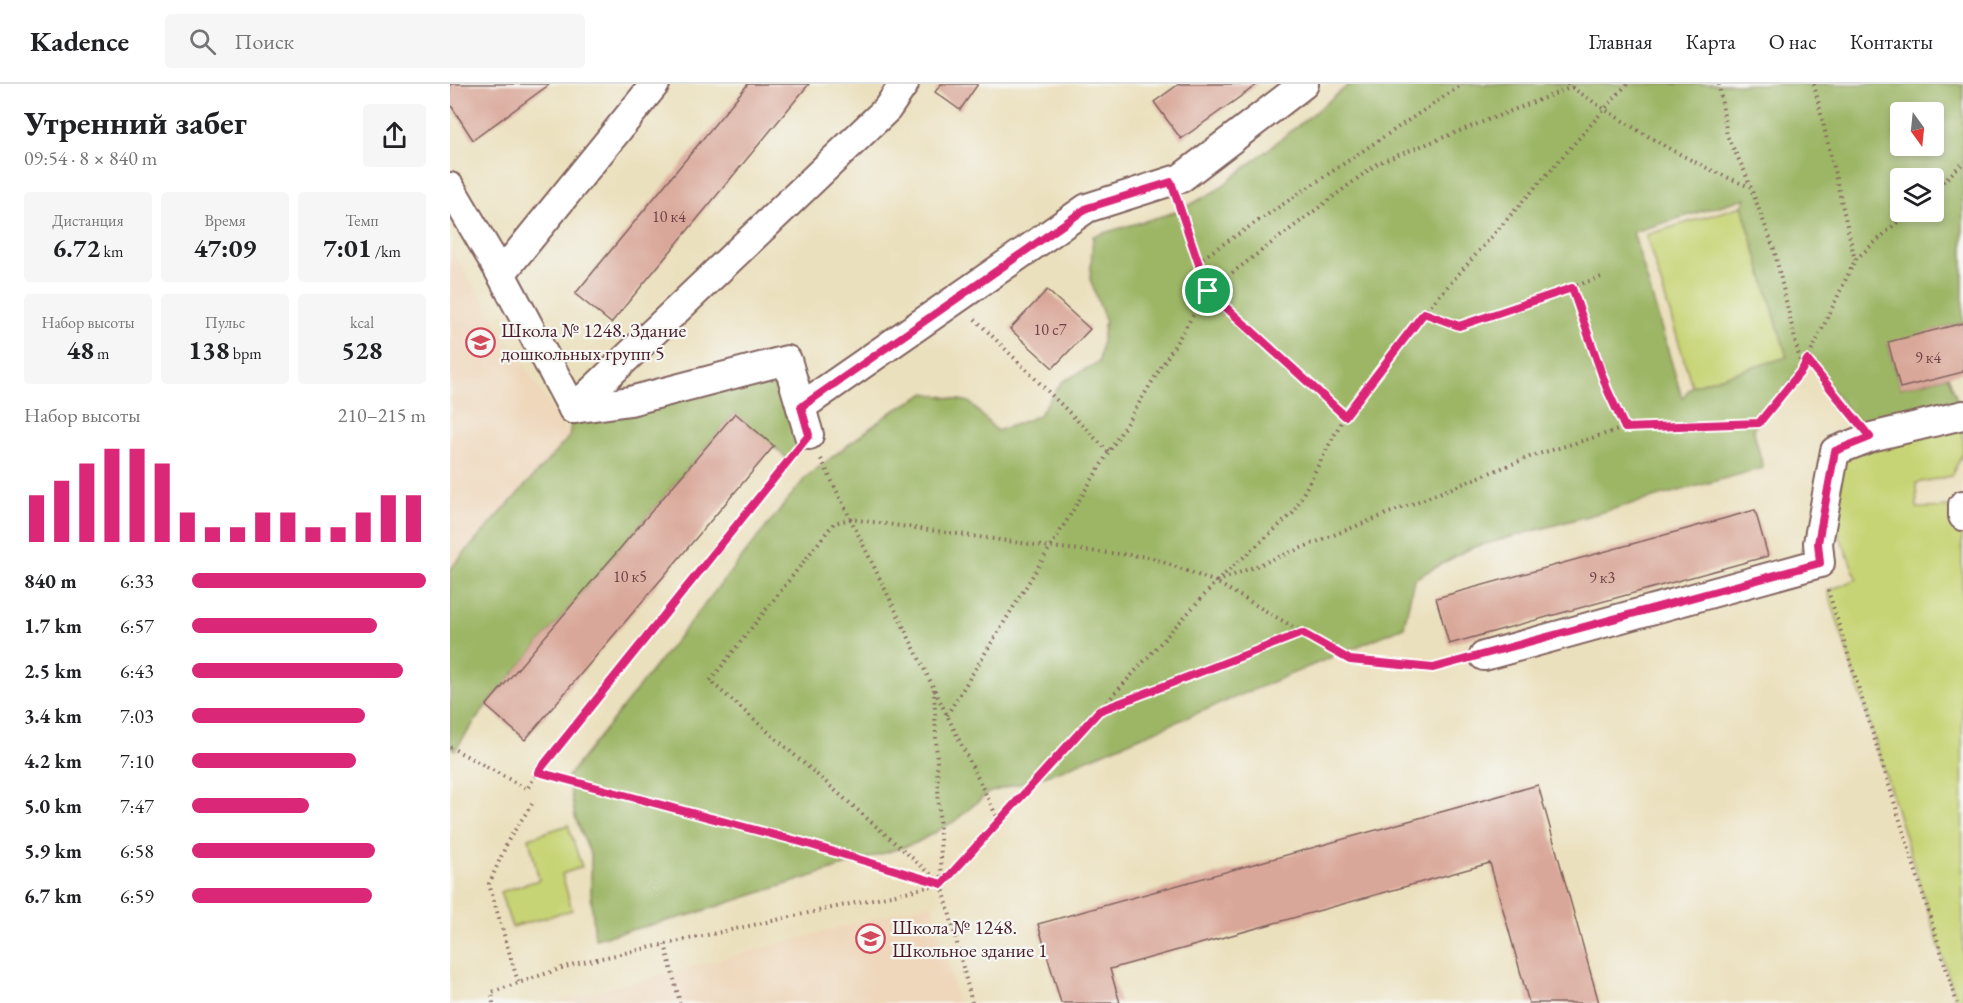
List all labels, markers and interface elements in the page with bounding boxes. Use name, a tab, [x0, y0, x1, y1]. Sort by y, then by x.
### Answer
search box	[165, 14, 585, 68]
text: Kadence	[30, 23, 129, 59]
icon: search	[186, 25, 219, 58]
text: Поиск	[234, 27, 294, 56]
text: Главная	[1588, 28, 1652, 55]
text: Карта	[1685, 28, 1736, 55]
text: О нас	[1769, 28, 1817, 55]
text: Контакты	[1850, 28, 1933, 55]
text: Утренний забег	[24, 101, 247, 144]
north arrow	[1890, 102, 1944, 156]
map controls	[1890, 102, 1944, 222]
button: share	[363, 104, 426, 167]
text: 09:54 · 8 × 840 m	[24, 145, 157, 171]
button: layers	[1890, 168, 1944, 222]
house number: 10 к4	[652, 206, 686, 227]
text: Дистанция	[52, 210, 124, 231]
text: Время	[204, 210, 246, 231]
text: Темп	[345, 210, 379, 231]
text: 6.72	[53, 231, 100, 265]
text: 47:09	[194, 231, 256, 265]
text: 7:01	[323, 231, 372, 265]
text: km	[100, 241, 123, 262]
text: /km	[372, 241, 401, 262]
pin	[1182, 265, 1233, 316]
icon: arrive	[1191, 274, 1224, 307]
text: Набор высоты	[41, 312, 135, 333]
text: Пульс	[205, 312, 245, 333]
text: kcal	[350, 312, 374, 333]
place label: Школа № 1248. Здание дошкольных групп 5	[501, 317, 686, 366]
house number: 10 с7	[1034, 319, 1067, 340]
school or university icon: Школа № 1248. Здание дошкольных групп 5	[464, 326, 496, 358]
text: 48	[66, 333, 94, 367]
text: 138	[188, 333, 230, 367]
text: 528	[341, 333, 383, 367]
text: m	[94, 343, 110, 364]
text: bpm	[230, 343, 262, 364]
house number: 9 к4	[1915, 347, 1941, 368]
text: Набор высоты	[24, 402, 140, 428]
text: 210–215 m	[338, 402, 426, 428]
house number: 10 к5	[613, 566, 647, 587]
house number: 9 к3	[1589, 567, 1615, 588]
text: 840 m	[24, 568, 77, 594]
text: 6:33	[120, 568, 154, 594]
text: 1.7 km	[24, 613, 82, 639]
text: 6:57	[120, 613, 154, 639]
text: 2.5 km	[24, 658, 82, 684]
text: 6:43	[120, 658, 154, 684]
text: 3.4 km	[24, 703, 82, 729]
text: 7:03	[120, 703, 154, 729]
text: 4.2 km	[24, 748, 82, 774]
text: 7:10	[120, 748, 154, 774]
text: 5.0 km	[24, 793, 82, 819]
text: 7:47	[120, 793, 154, 819]
text: 5.9 km	[24, 838, 82, 864]
text: 6:58	[120, 838, 154, 864]
text: 6.7 km	[24, 883, 82, 909]
text: 6:59	[120, 883, 154, 909]
place label: Школа № 1248. Школьное здание 1	[892, 914, 1048, 963]
school or university icon: Школа № 1248. Школьное здание 1	[855, 922, 887, 954]

